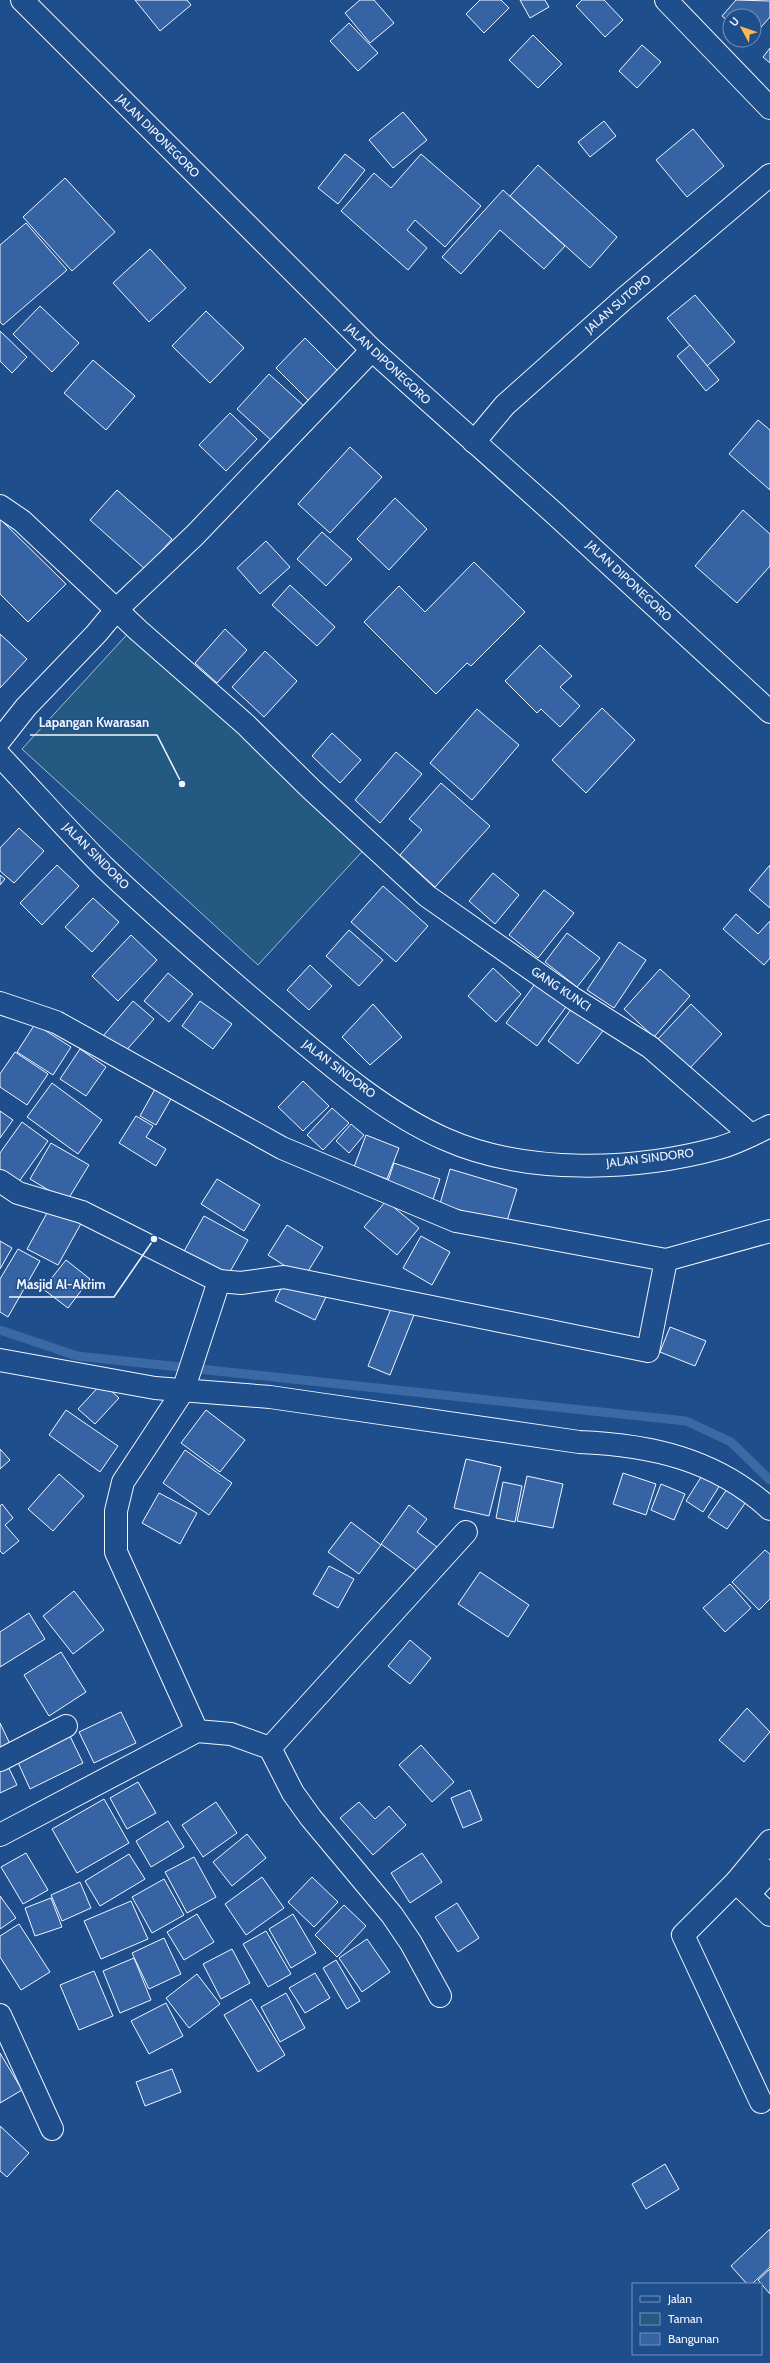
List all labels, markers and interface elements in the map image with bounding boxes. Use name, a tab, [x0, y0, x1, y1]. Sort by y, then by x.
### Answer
north arrow	[722, 8, 762, 48]
text: U	[726, 14, 742, 29]
street label: JALAN DIPONEGORO	[113, 90, 203, 180]
street label: JALAN SUTOPO	[581, 271, 654, 337]
street label: JALAN DIPONEGORO	[342, 319, 434, 407]
street label: JALAN DIPONEGORO	[583, 536, 675, 624]
callout: Lapangan Kwarasan	[30, 710, 157, 735]
text: Lapangan Kwarasan	[39, 714, 149, 730]
street label: JALAN SINDORO	[59, 819, 133, 892]
street label: GANG KUNCI	[528, 963, 594, 1014]
street label: JALAN SINDORO	[299, 1036, 379, 1101]
street label: JALAN SINDORO	[604, 1145, 695, 1170]
callout: Masjid Al-Akrim	[9, 1272, 114, 1297]
text: Masjid Al-Akrim	[16, 1276, 106, 1292]
legend	[632, 2283, 762, 2355]
text: Jalan	[667, 2291, 692, 2306]
text: Taman	[668, 2311, 703, 2326]
text: Bangunan	[668, 2331, 719, 2346]

